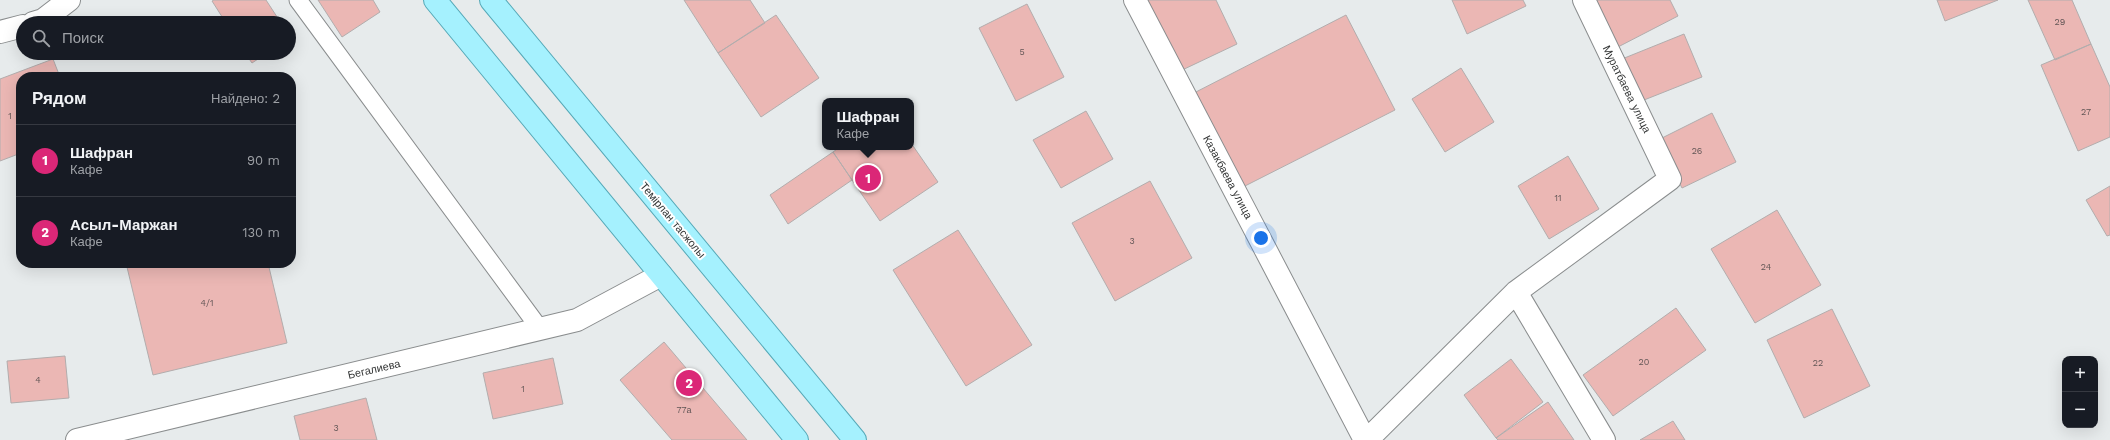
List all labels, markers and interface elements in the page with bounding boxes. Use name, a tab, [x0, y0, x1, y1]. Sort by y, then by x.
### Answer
search box	[16, 16, 296, 60]
house number: 29	[2055, 17, 2065, 27]
icon: search	[30, 27, 52, 49]
text: Поиск	[62, 29, 104, 47]
street label: Муратбаева улица	[1600, 43, 1654, 136]
house number: 5	[1019, 47, 1025, 57]
text: Рядом	[32, 88, 87, 108]
text: Найдено: 2	[211, 91, 280, 106]
popup	[822, 98, 914, 150]
house number: 27	[2081, 107, 2091, 117]
text: Шафран	[836, 108, 900, 126]
house number: 1	[8, 111, 12, 121]
text: Кафе	[836, 126, 869, 141]
street label: Казакбаева улица	[1200, 133, 1255, 222]
text: Шафран	[70, 144, 133, 162]
house number: 26	[1692, 146, 1702, 156]
text: 1	[42, 153, 48, 168]
text: 90 m	[247, 153, 280, 168]
text: Кафе	[70, 162, 103, 177]
pin: 1	[855, 163, 881, 193]
street label: Темірлан тасжолы	[637, 180, 708, 261]
house number: 11	[1554, 193, 1562, 203]
text: Асыл-Маржан	[70, 216, 177, 234]
text: 2	[41, 225, 49, 240]
text: 130 m	[242, 225, 280, 240]
your location	[1251, 228, 1271, 248]
text: Кафе	[70, 234, 103, 249]
house number: 3	[1129, 236, 1135, 246]
house number: 24	[1761, 262, 1772, 272]
house number: 4/1	[201, 298, 213, 308]
map controls	[2062, 356, 2098, 428]
button: +	[2062, 356, 2098, 392]
street label: Бегалиева	[346, 357, 403, 382]
house number: 20	[1639, 357, 1650, 367]
house number: 22	[1813, 358, 1823, 368]
pin: 2	[676, 368, 702, 398]
house number: 4	[35, 375, 41, 385]
house number: 1	[521, 384, 525, 394]
button: −	[2062, 392, 2098, 428]
house number: 77а	[676, 405, 692, 415]
house number: 3	[333, 423, 339, 433]

